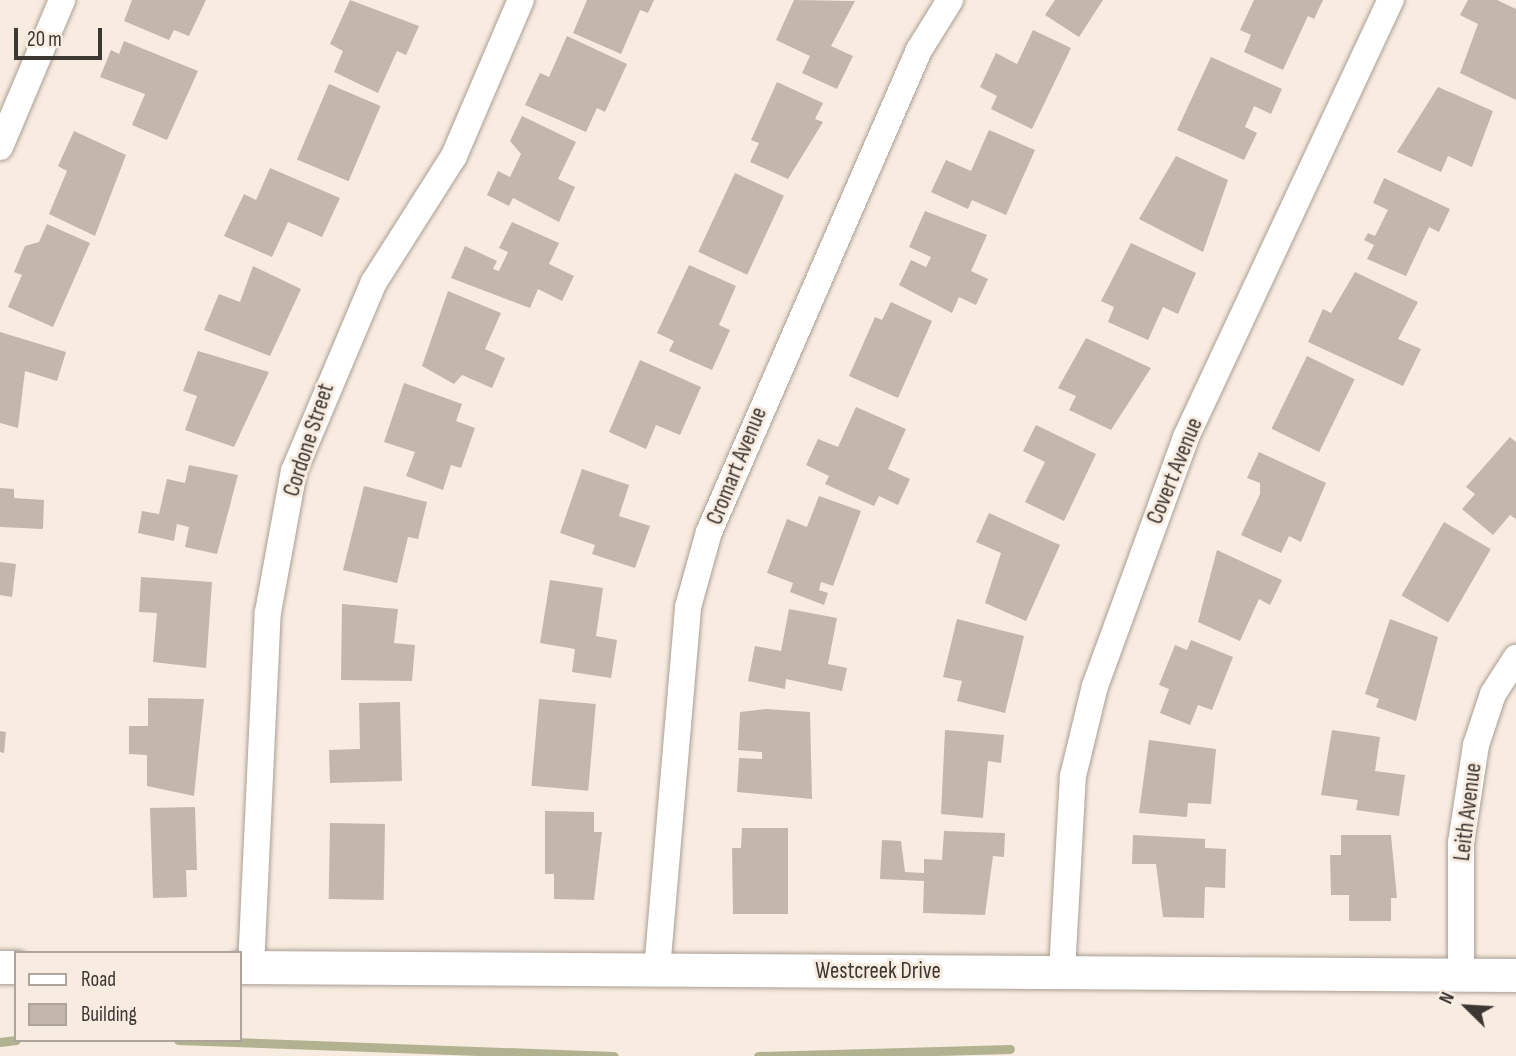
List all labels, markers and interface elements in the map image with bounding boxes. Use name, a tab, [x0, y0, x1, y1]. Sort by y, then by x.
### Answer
scale bar	[18, 14, 105, 58]
text: 20 m	[27, 27, 62, 52]
street label: Cordone Street	[278, 380, 340, 500]
street label: Cromart Avenue	[701, 403, 773, 529]
street label: Covert Avenue	[1141, 414, 1209, 528]
street label: Leith Avenue	[1448, 761, 1488, 863]
legend	[14, 951, 242, 1042]
street label: Westcreek Drive	[815, 957, 941, 985]
text: Road	[81, 967, 116, 992]
north arrow	[1432, 972, 1502, 1042]
text: N	[1435, 989, 1460, 1008]
text: Building	[81, 1002, 137, 1027]

